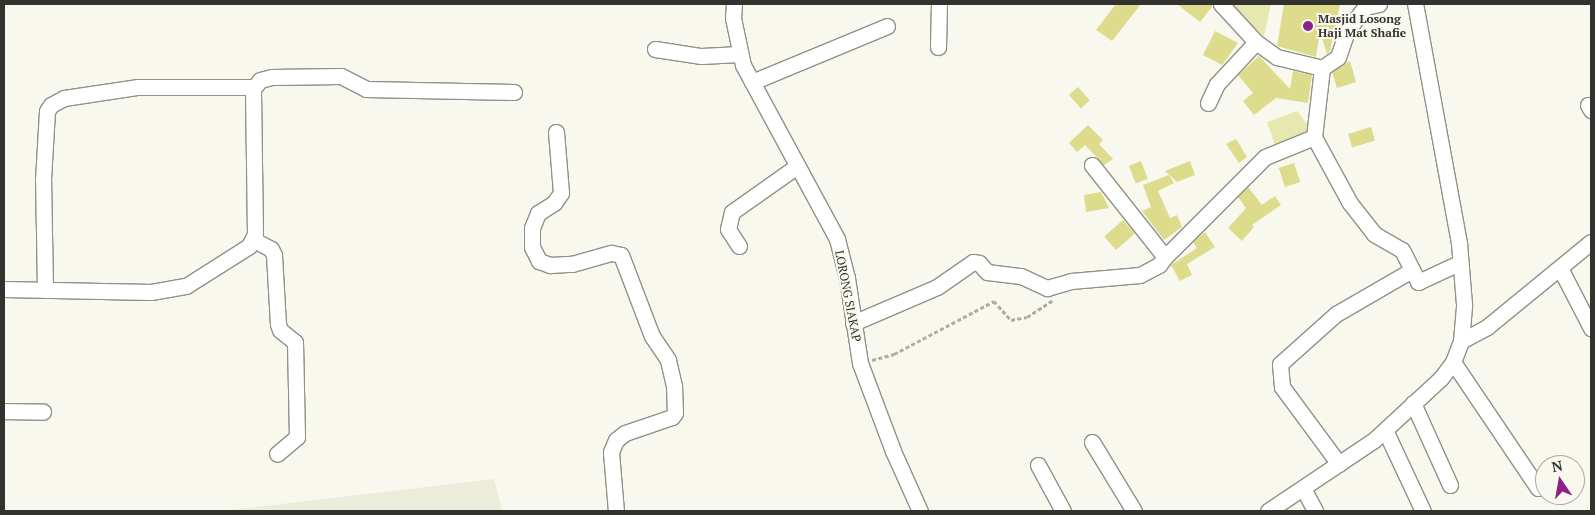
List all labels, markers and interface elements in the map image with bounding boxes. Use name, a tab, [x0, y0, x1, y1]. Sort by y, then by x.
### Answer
place label: Masjid Losong Haji Mat Shafie	[1318, 12, 1406, 40]
marker: Masjid Losong Haji Mat Shafie	[1302, 20, 1314, 32]
street label: LORONG SIAKAP	[832, 249, 864, 343]
north arrow	[1535, 455, 1585, 505]
text: N	[1550, 455, 1564, 476]

